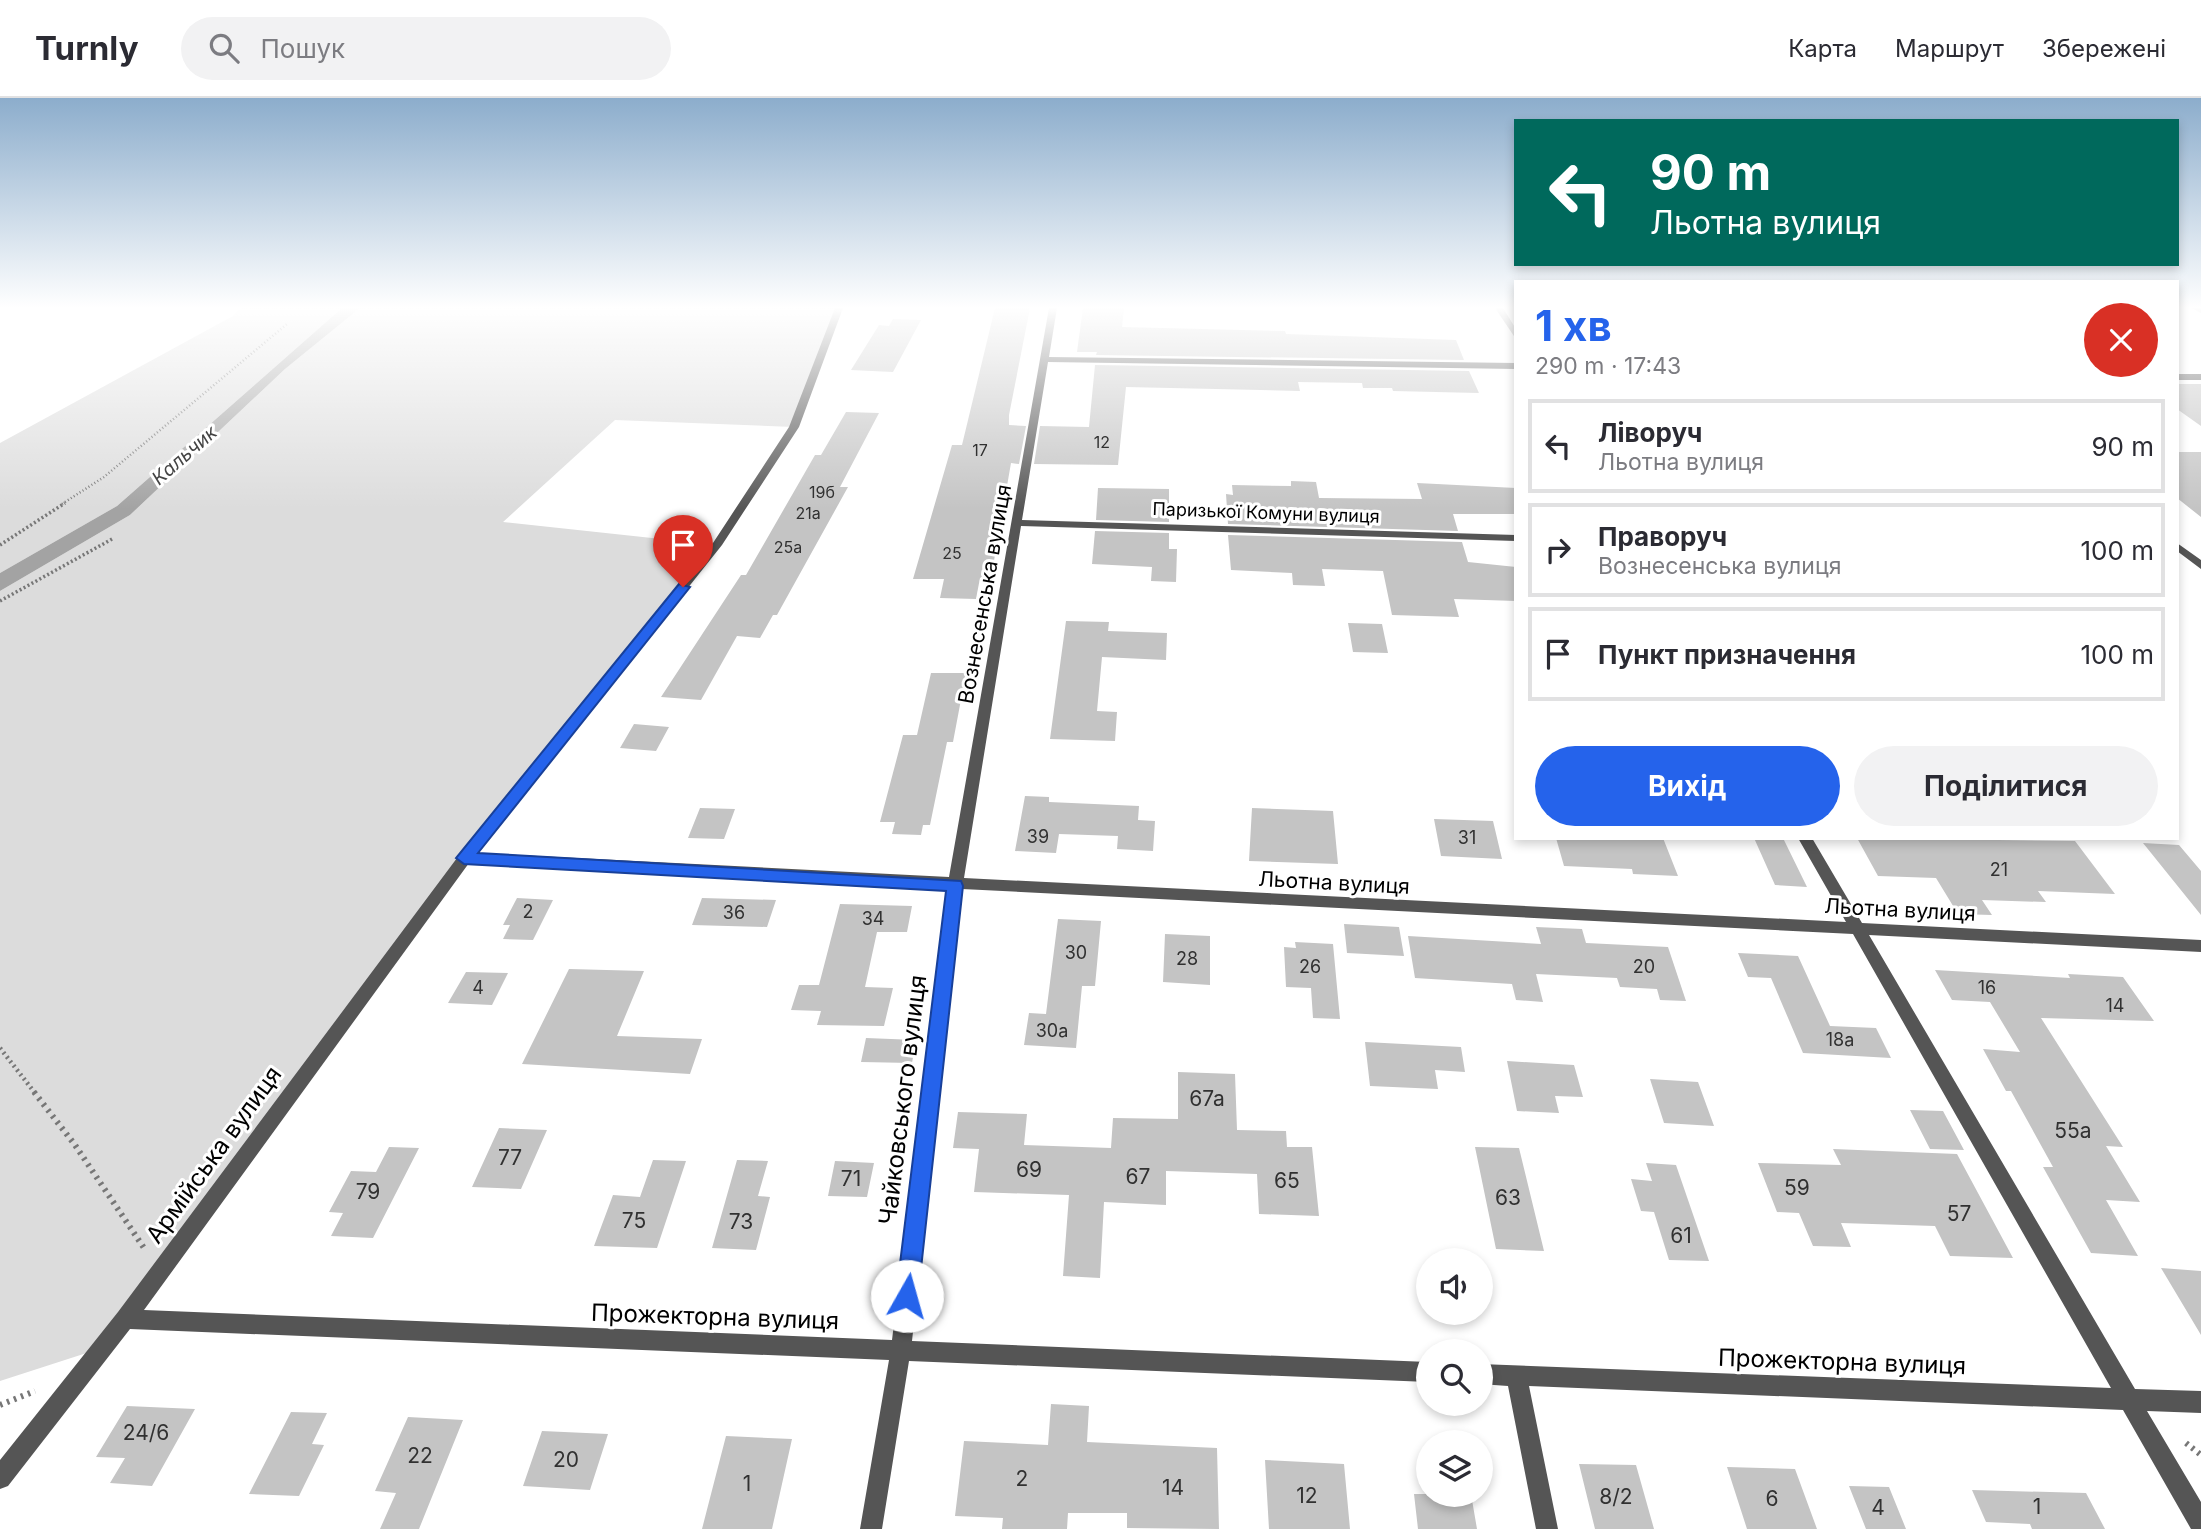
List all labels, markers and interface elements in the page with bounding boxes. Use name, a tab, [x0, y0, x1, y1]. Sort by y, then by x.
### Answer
search box	[181, 17, 671, 80]
text: Turnly	[35, 28, 139, 68]
icon: search	[205, 29, 243, 67]
text: Пошук	[261, 33, 345, 64]
text: Карта	[1788, 34, 1857, 63]
text: Маршрут	[1895, 34, 2004, 63]
text: Збережені	[2042, 34, 2166, 63]
text: 90 m	[1650, 143, 1771, 202]
icon: left	[1535, 147, 1626, 238]
text: Льотна вулиця	[1650, 203, 1881, 242]
text: 1 хв	[1535, 300, 1612, 351]
button: close	[2084, 303, 2158, 377]
text: 290 m · 17:43	[1535, 352, 1681, 380]
text: Ліворуч	[1598, 417, 1702, 448]
water label: Кальчик	[147, 420, 222, 490]
icon: left	[1539, 427, 1577, 465]
text: 90 m	[2091, 431, 2154, 462]
house number: 12	[1094, 432, 1110, 452]
house number: 17	[972, 440, 988, 460]
text: Льотна вулиця	[1598, 448, 1764, 476]
house number: 19б	[809, 482, 835, 502]
street label: Вознесенська вулиця	[953, 482, 1016, 706]
street label: Паризької Комуни вулиця	[1152, 498, 1380, 527]
house number: 21а	[795, 503, 821, 523]
pin	[653, 515, 713, 587]
text: Праворуч	[1598, 521, 1727, 552]
icon: arrive	[664, 526, 702, 564]
icon: right	[1539, 531, 1577, 569]
text: 100 m	[2081, 535, 2154, 566]
house number: 25а	[774, 537, 802, 557]
house number: 25	[942, 543, 962, 563]
text: Вознесенська вулиця	[1598, 552, 1841, 580]
icon: arrive	[1539, 635, 1577, 673]
text: Пункт призначення	[1598, 639, 1856, 670]
text: 100 m	[2081, 639, 2154, 670]
button: Вихід	[1535, 746, 1840, 826]
button: Поділитися	[1854, 746, 2158, 826]
house number: 39	[1027, 826, 1049, 847]
house number: 31	[1458, 827, 1476, 848]
house number: 21	[1990, 859, 2008, 880]
street label: Льотна вулиця	[1258, 866, 1410, 899]
street label: Льотна вулиця	[1824, 893, 1976, 926]
house number: 2	[523, 901, 533, 922]
house number: 36	[723, 902, 745, 923]
house number: 34	[862, 908, 884, 929]
house number: 30	[1065, 942, 1087, 963]
house number: 28	[1176, 948, 1198, 969]
house number: 26	[1299, 956, 1321, 977]
house number: 20	[1633, 956, 1655, 977]
street label: Чайковського вулиця	[873, 973, 932, 1227]
house number: 4	[472, 977, 484, 998]
house number: 16	[1978, 977, 1996, 998]
house number: 14	[2106, 995, 2124, 1016]
house number: 30а	[1036, 1020, 1068, 1041]
house number: 18а	[1826, 1029, 1854, 1050]
street label: Армійська вулиця	[140, 1061, 288, 1249]
house number: 67а	[1189, 1086, 1225, 1111]
house number: 55а	[2054, 1118, 2092, 1143]
house number: 77	[498, 1145, 522, 1170]
house number: 69	[1016, 1157, 1042, 1182]
house number: 67	[1126, 1164, 1150, 1189]
house number: 71	[841, 1166, 861, 1191]
house number: 65	[1274, 1168, 1300, 1193]
house number: 59	[1784, 1175, 1810, 1200]
house number: 79	[356, 1179, 380, 1204]
house number: 63	[1495, 1185, 1521, 1210]
house number: 57	[1947, 1201, 1971, 1226]
house number: 75	[622, 1208, 646, 1233]
house number: 73	[729, 1209, 753, 1234]
house number: 61	[1670, 1223, 1692, 1248]
map controls	[1416, 1248, 1493, 1507]
button: sound	[1416, 1248, 1493, 1325]
position arrow	[870, 1259, 944, 1333]
street label: Прожекторна вулиця	[591, 1298, 840, 1335]
button: search	[1416, 1339, 1493, 1416]
street label: Прожекторна вулиця	[1718, 1343, 1967, 1380]
house number: 24/6	[123, 1420, 169, 1445]
button: layers	[1416, 1430, 1493, 1507]
house number: 22	[407, 1443, 433, 1468]
house number: 20	[553, 1447, 579, 1472]
house number: 2	[1016, 1466, 1028, 1491]
house number: 1	[743, 1471, 751, 1496]
house number: 14	[1162, 1475, 1184, 1500]
house number: 12	[1296, 1483, 1318, 1508]
house number: 8/2	[1599, 1484, 1633, 1509]
house number: 6	[1765, 1486, 1779, 1511]
house number: 1	[2033, 1494, 2041, 1519]
house number: 4	[1871, 1495, 1885, 1520]

